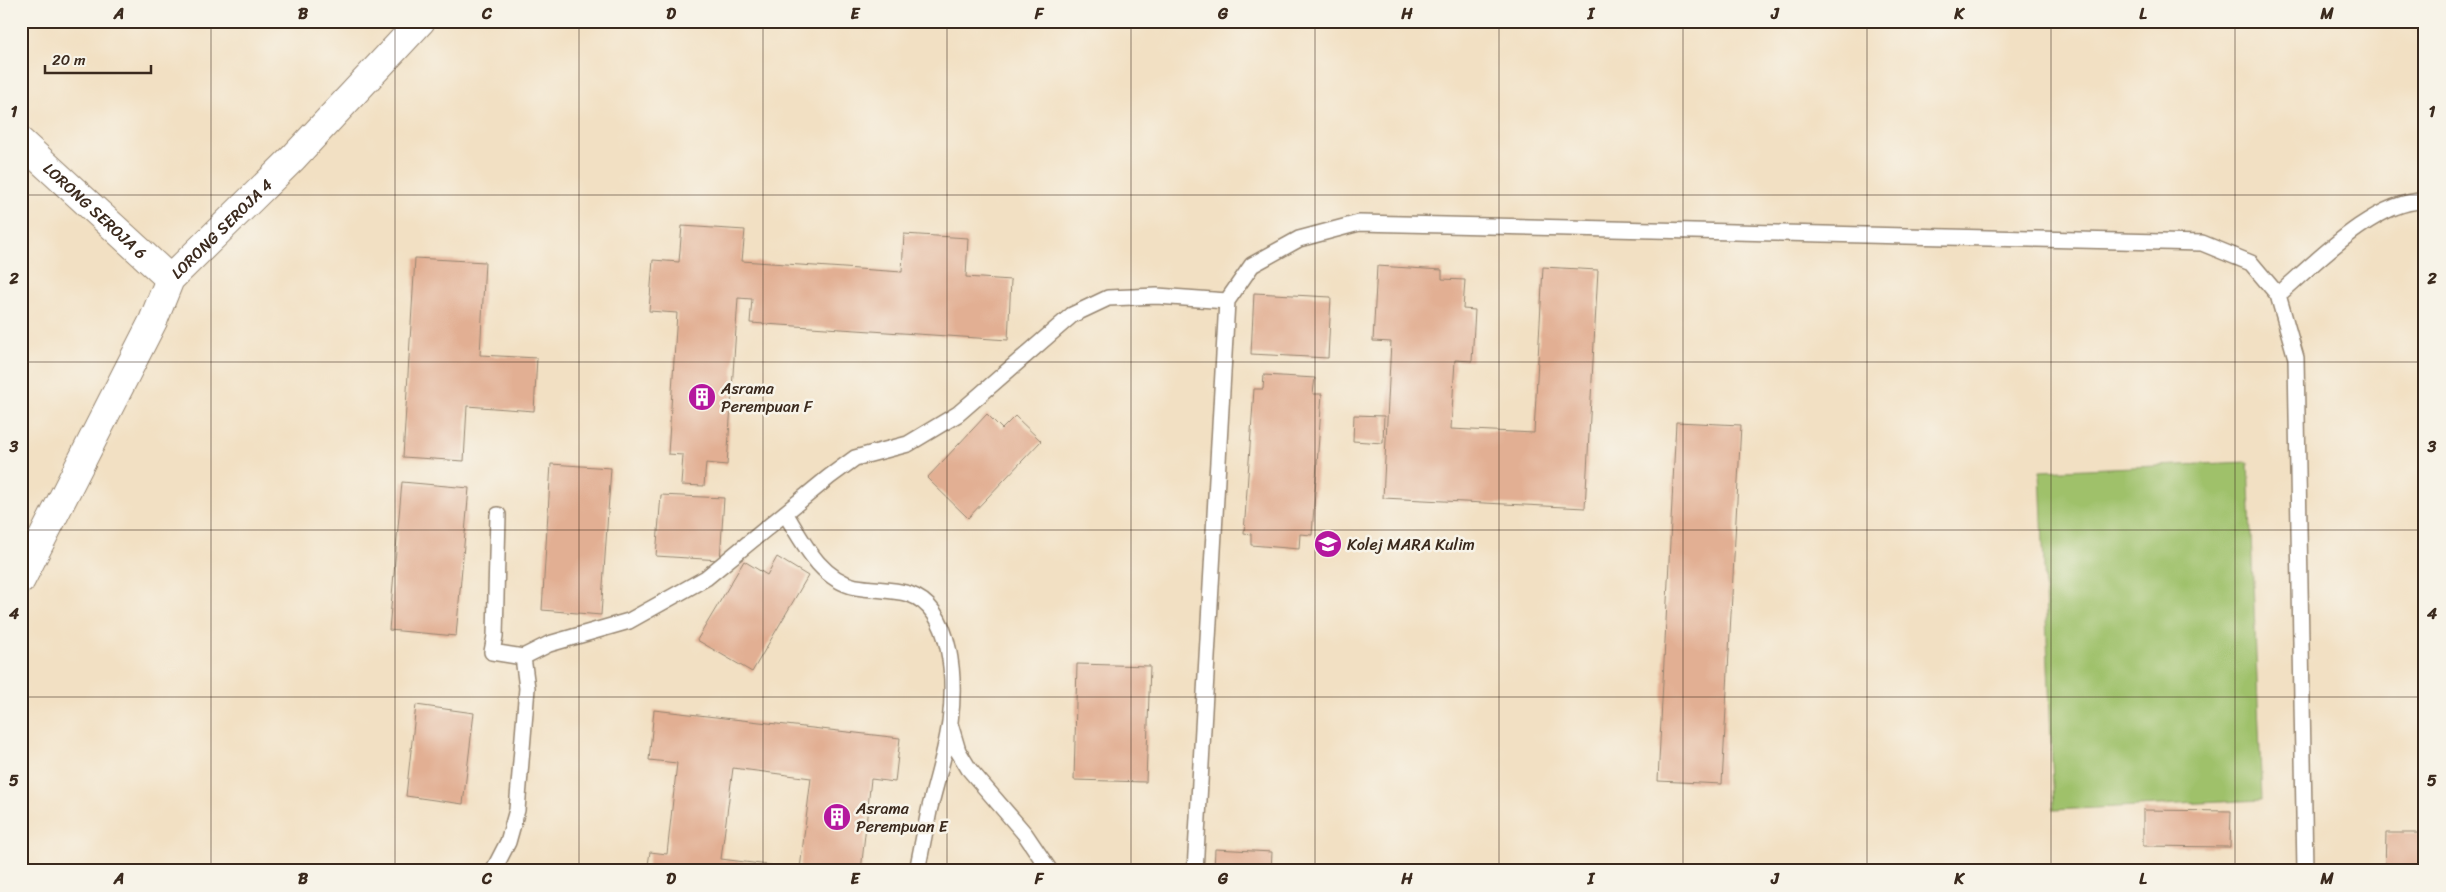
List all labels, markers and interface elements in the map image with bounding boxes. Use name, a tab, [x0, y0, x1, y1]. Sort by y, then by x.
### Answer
text: A	[113, 0, 124, 28]
text: B	[298, 0, 309, 28]
text: C	[481, 0, 493, 28]
text: D	[666, 0, 676, 28]
text: E	[851, 0, 861, 28]
text: F	[1034, 0, 1045, 28]
text: G	[1217, 0, 1229, 28]
text: H	[1400, 0, 1413, 28]
text: I	[1587, 0, 1596, 28]
text: J	[1770, 0, 1780, 28]
text: K	[1953, 0, 1965, 28]
text: L	[2139, 0, 2147, 28]
text: M	[2319, 0, 2334, 28]
scale bar	[45, 42, 151, 74]
text: 20 m	[52, 47, 86, 73]
text: 1	[11, 97, 18, 126]
text: 1	[2429, 97, 2436, 126]
street label: LORONG SEROJA 6	[36, 155, 154, 267]
street label: LORONG SEROJA 4	[164, 171, 280, 286]
text: 2	[8, 264, 19, 293]
text: 2	[2426, 264, 2437, 293]
place label: Asrama Perempuan F	[720, 374, 814, 421]
building icon: Asrama Perempuan F	[687, 382, 717, 412]
text: 3	[9, 432, 19, 461]
text: 3	[2427, 432, 2437, 461]
school or university icon: Kolej MARA Kulim	[1313, 529, 1343, 559]
place label: Kolej MARA Kulim	[1347, 530, 1475, 559]
text: 4	[8, 599, 19, 628]
text: 4	[2426, 599, 2437, 628]
text: 5	[9, 766, 19, 795]
text: 5	[2427, 766, 2437, 795]
place label: Asrama Perempuan E	[855, 794, 949, 841]
building icon: Asrama Perempuan E	[822, 802, 852, 832]
text: A	[113, 864, 124, 892]
text: B	[298, 864, 309, 892]
text: C	[481, 864, 493, 892]
text: D	[666, 864, 676, 892]
text: E	[851, 864, 861, 892]
text: F	[1034, 864, 1045, 892]
text: G	[1217, 864, 1229, 892]
text: H	[1400, 864, 1413, 892]
text: I	[1587, 864, 1596, 892]
text: J	[1770, 864, 1780, 892]
text: K	[1953, 864, 1965, 892]
text: L	[2139, 864, 2147, 892]
text: M	[2319, 864, 2334, 892]

